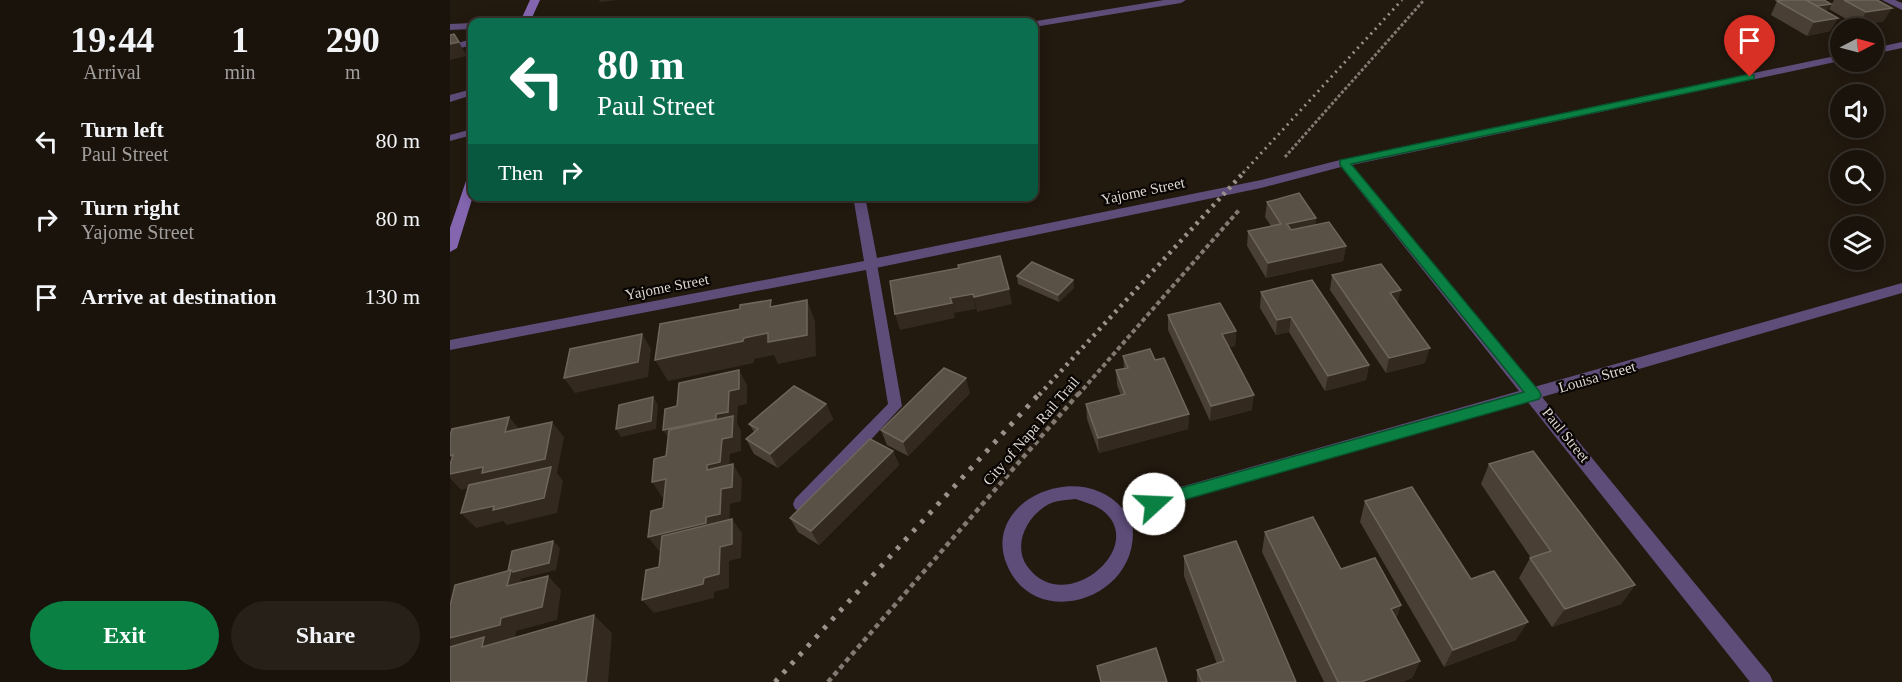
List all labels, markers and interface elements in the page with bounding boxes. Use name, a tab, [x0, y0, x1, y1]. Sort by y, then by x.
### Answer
pin	[1724, 15, 1775, 77]
north arrow	[1830, 18, 1884, 72]
map controls	[1830, 18, 1884, 270]
text: 19:44	[70, 20, 154, 60]
text: 1	[231, 20, 249, 60]
text: 290	[326, 20, 380, 60]
icon: arrive	[1733, 24, 1766, 57]
icon: left	[498, 42, 576, 120]
text: 80 m	[597, 42, 685, 88]
text: Arrival	[83, 61, 141, 83]
text: min	[224, 61, 256, 83]
text: m	[345, 61, 361, 83]
button: sound	[1830, 84, 1884, 138]
text: Paul Street	[597, 91, 715, 121]
text: Turn left	[81, 117, 164, 142]
icon: left	[30, 125, 63, 158]
text: 80 m	[375, 128, 420, 153]
text: Paul Street	[81, 143, 168, 165]
button: search	[1830, 150, 1884, 204]
icon: right	[555, 156, 588, 189]
text: Then	[498, 160, 543, 185]
street label: Yajome Street	[1100, 174, 1187, 208]
text: Turn right	[81, 195, 180, 220]
icon: right	[30, 203, 63, 236]
text: 80 m	[375, 206, 420, 231]
button: layers	[1830, 216, 1884, 270]
text: Yajome Street	[81, 221, 194, 243]
street label: Yajome Street	[624, 271, 711, 303]
icon: arrive	[30, 281, 63, 314]
text: Arrive at destination	[81, 284, 277, 309]
text: 130 m	[364, 284, 420, 309]
street label: Louisa Street	[1557, 358, 1638, 396]
street label: City of Napa Rail Trail	[980, 374, 1082, 488]
street label: Paul Street	[1539, 405, 1593, 466]
position arrow	[1122, 472, 1186, 536]
button: Exit	[30, 601, 219, 670]
button: Share	[231, 601, 420, 670]

